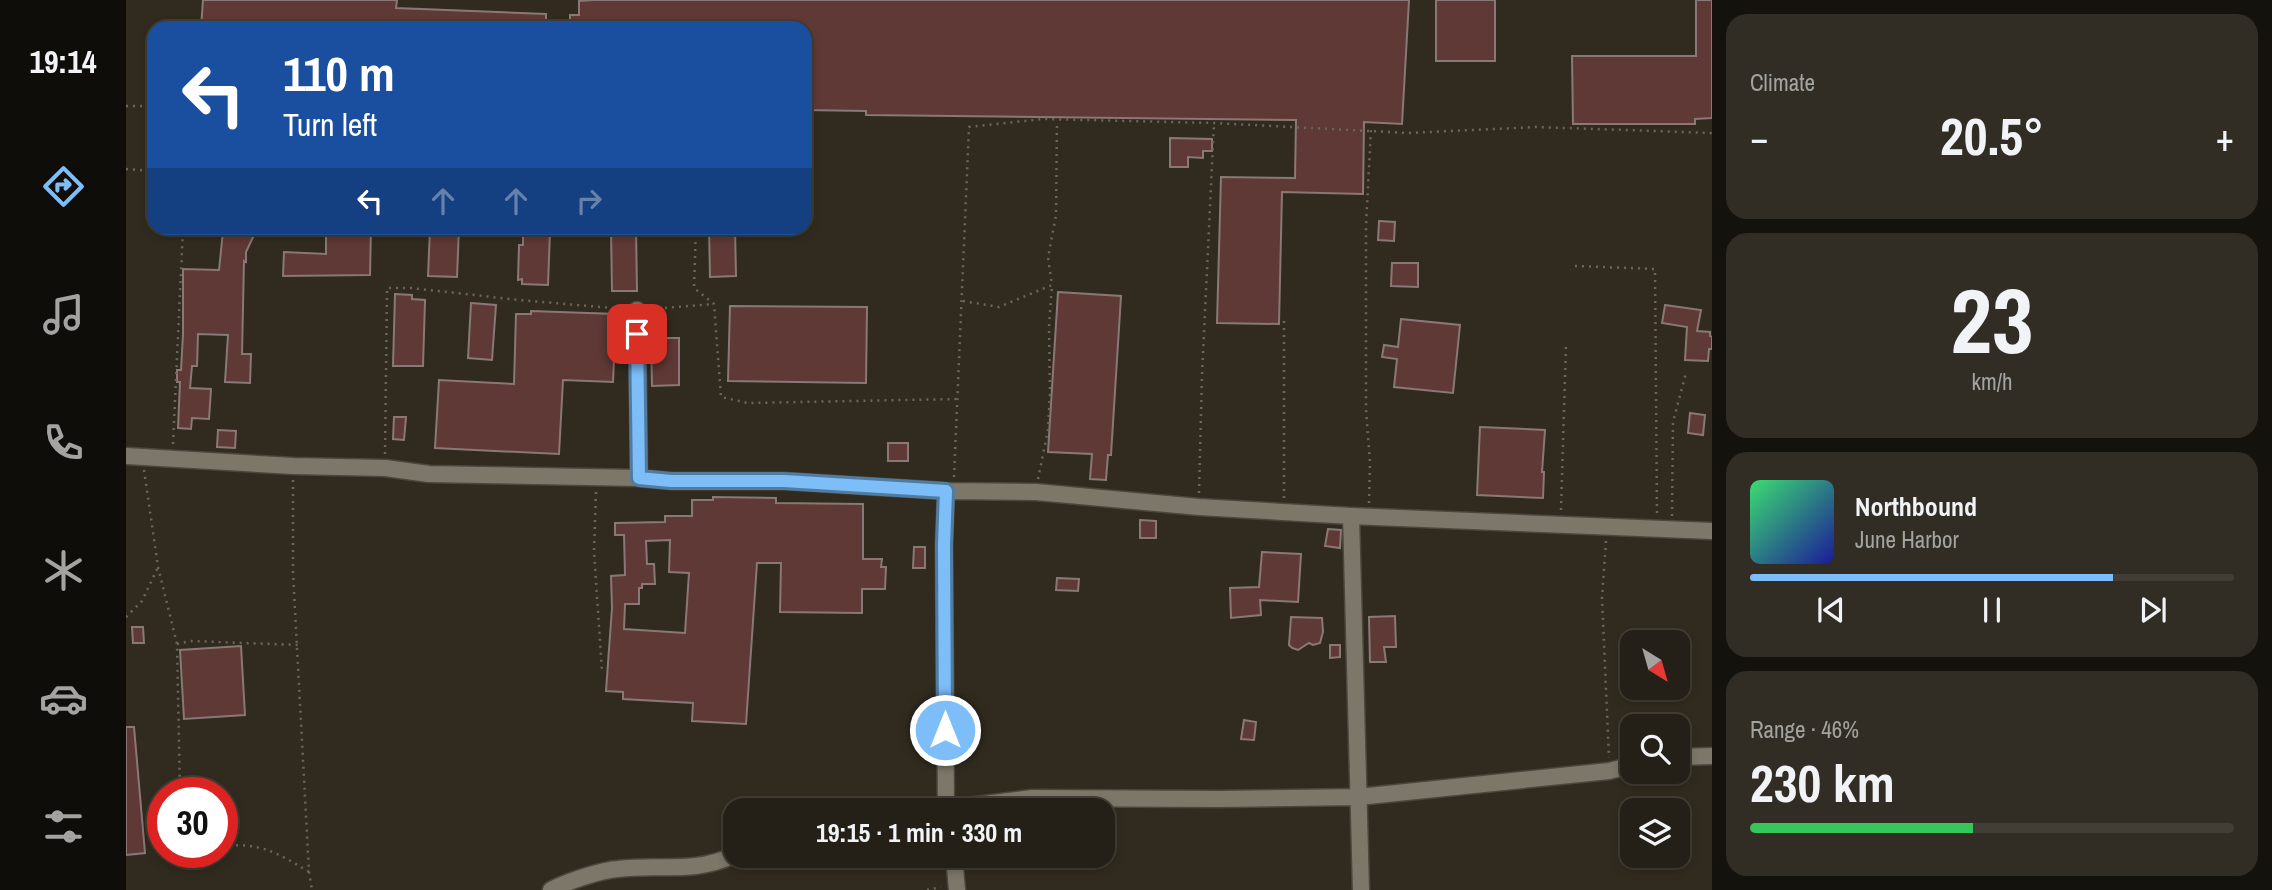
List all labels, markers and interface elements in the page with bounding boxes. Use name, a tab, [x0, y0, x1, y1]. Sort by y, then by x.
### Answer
text: 19:14	[29, 40, 97, 83]
text: 110 m	[283, 40, 395, 106]
icon: left	[168, 49, 259, 140]
text: Climate	[1750, 67, 1815, 98]
text: 20.5°	[1940, 101, 2044, 171]
text: Turn left	[283, 103, 377, 146]
text: −	[1750, 112, 1768, 163]
text: +	[2216, 112, 2234, 163]
icon: directions	[39, 162, 88, 211]
icon: left	[351, 182, 389, 220]
icon: ahead	[424, 182, 462, 220]
icon: ahead	[497, 182, 535, 220]
icon: right	[570, 182, 608, 220]
text: 23	[1951, 259, 2034, 381]
icon: music	[39, 290, 88, 339]
pin	[607, 304, 667, 364]
icon: arrive	[618, 315, 656, 353]
text: km/h	[1972, 366, 2012, 397]
icon: phone	[39, 418, 88, 467]
text: Northbound	[1855, 489, 1977, 524]
text: June Harbor	[1855, 524, 1959, 555]
icon: climate	[39, 546, 88, 595]
icon: previous	[1812, 591, 1850, 629]
icon: pause	[1973, 591, 2011, 629]
icon: next	[2134, 591, 2172, 629]
north arrow	[1620, 630, 1690, 700]
map controls	[1620, 630, 1690, 868]
icon: car	[39, 674, 88, 723]
position arrow	[908, 693, 982, 767]
button: search	[1620, 714, 1690, 784]
text: Range · 46%	[1750, 714, 1859, 745]
text: 230 km	[1750, 748, 1895, 818]
speed limit sign: 30	[147, 777, 238, 868]
button: layers	[1620, 798, 1690, 868]
icon: filters	[39, 802, 88, 851]
text: 19:15 · 1 min · 330 m	[816, 815, 1022, 850]

